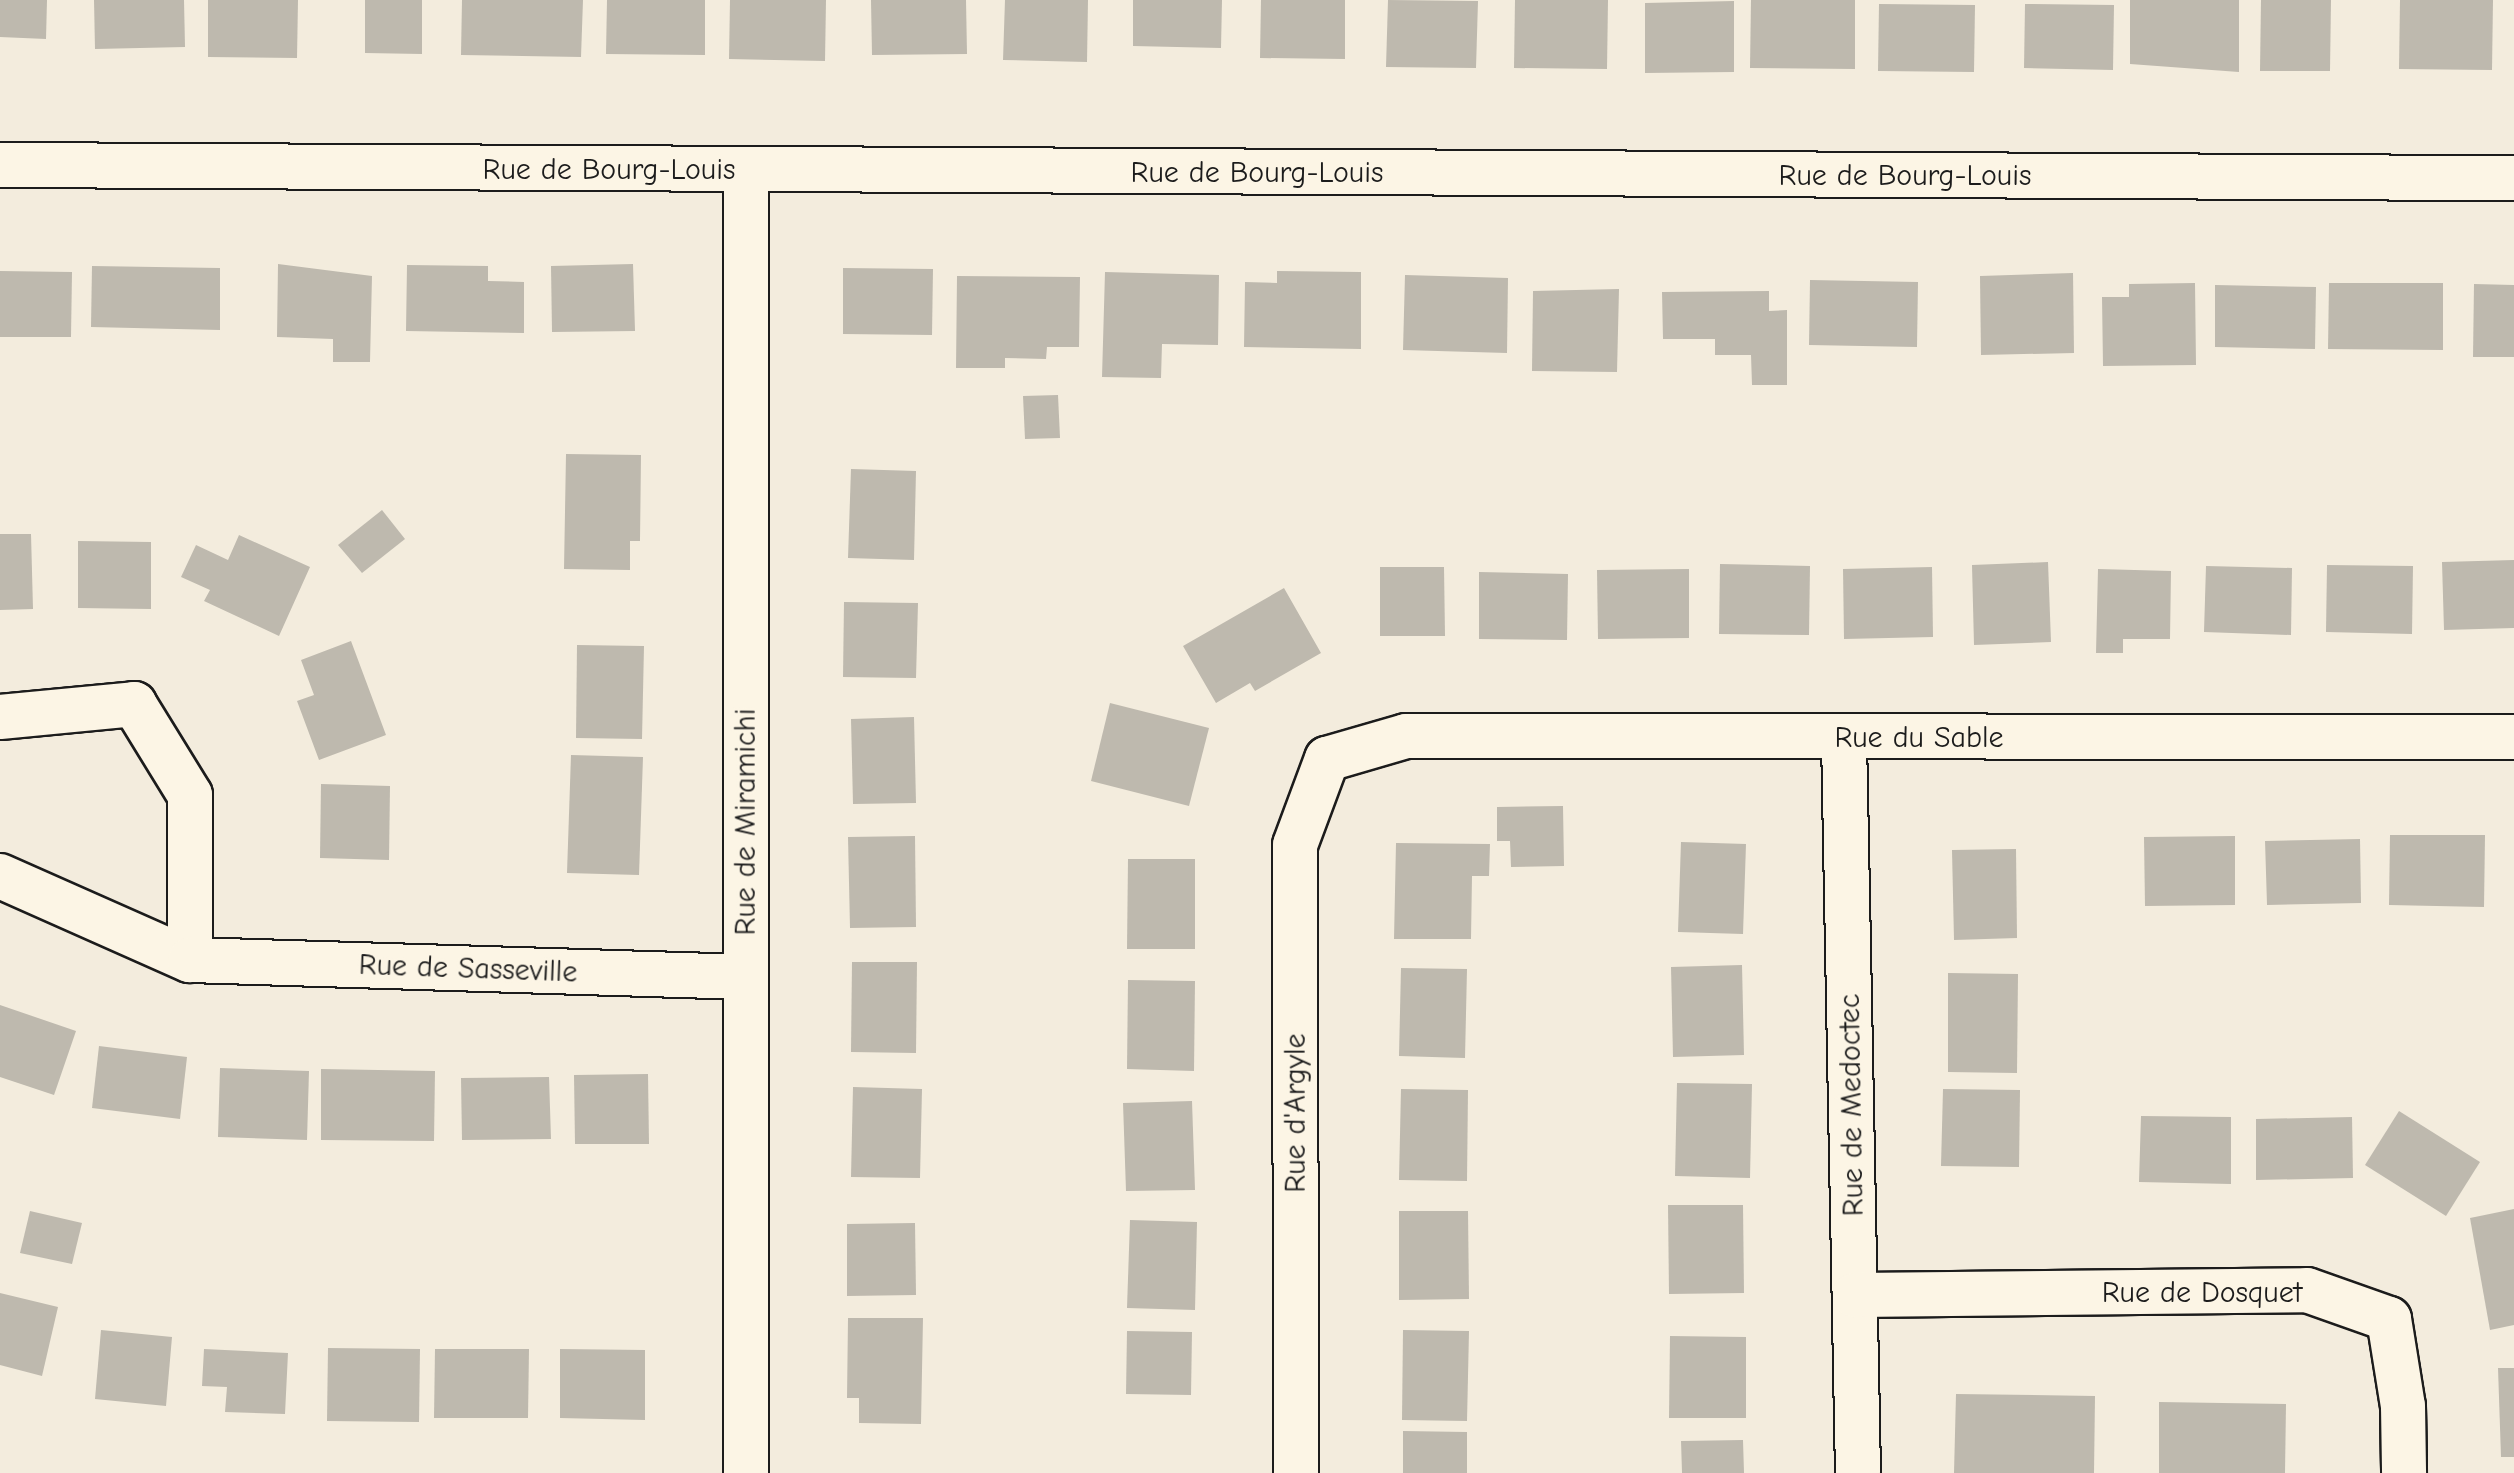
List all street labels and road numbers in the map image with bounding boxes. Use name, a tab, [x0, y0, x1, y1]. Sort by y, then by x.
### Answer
street label: Rue de Bourg-Louis	[483, 152, 735, 188]
street label: Rue de Bourg-Louis	[1131, 155, 1383, 191]
street label: Rue de Bourg-Louis	[1779, 158, 2031, 194]
street label: Rue de Miramichi	[728, 709, 764, 935]
street label: Rue du Sable	[1834, 720, 2004, 756]
street label: Rue de Sasseville	[358, 947, 578, 991]
street label: Rue de Medoctec	[1832, 993, 1872, 1217]
street label: Rue d'Argyle	[1278, 1033, 1314, 1193]
street label: Rue de Dosquet	[2102, 1275, 2302, 1311]

